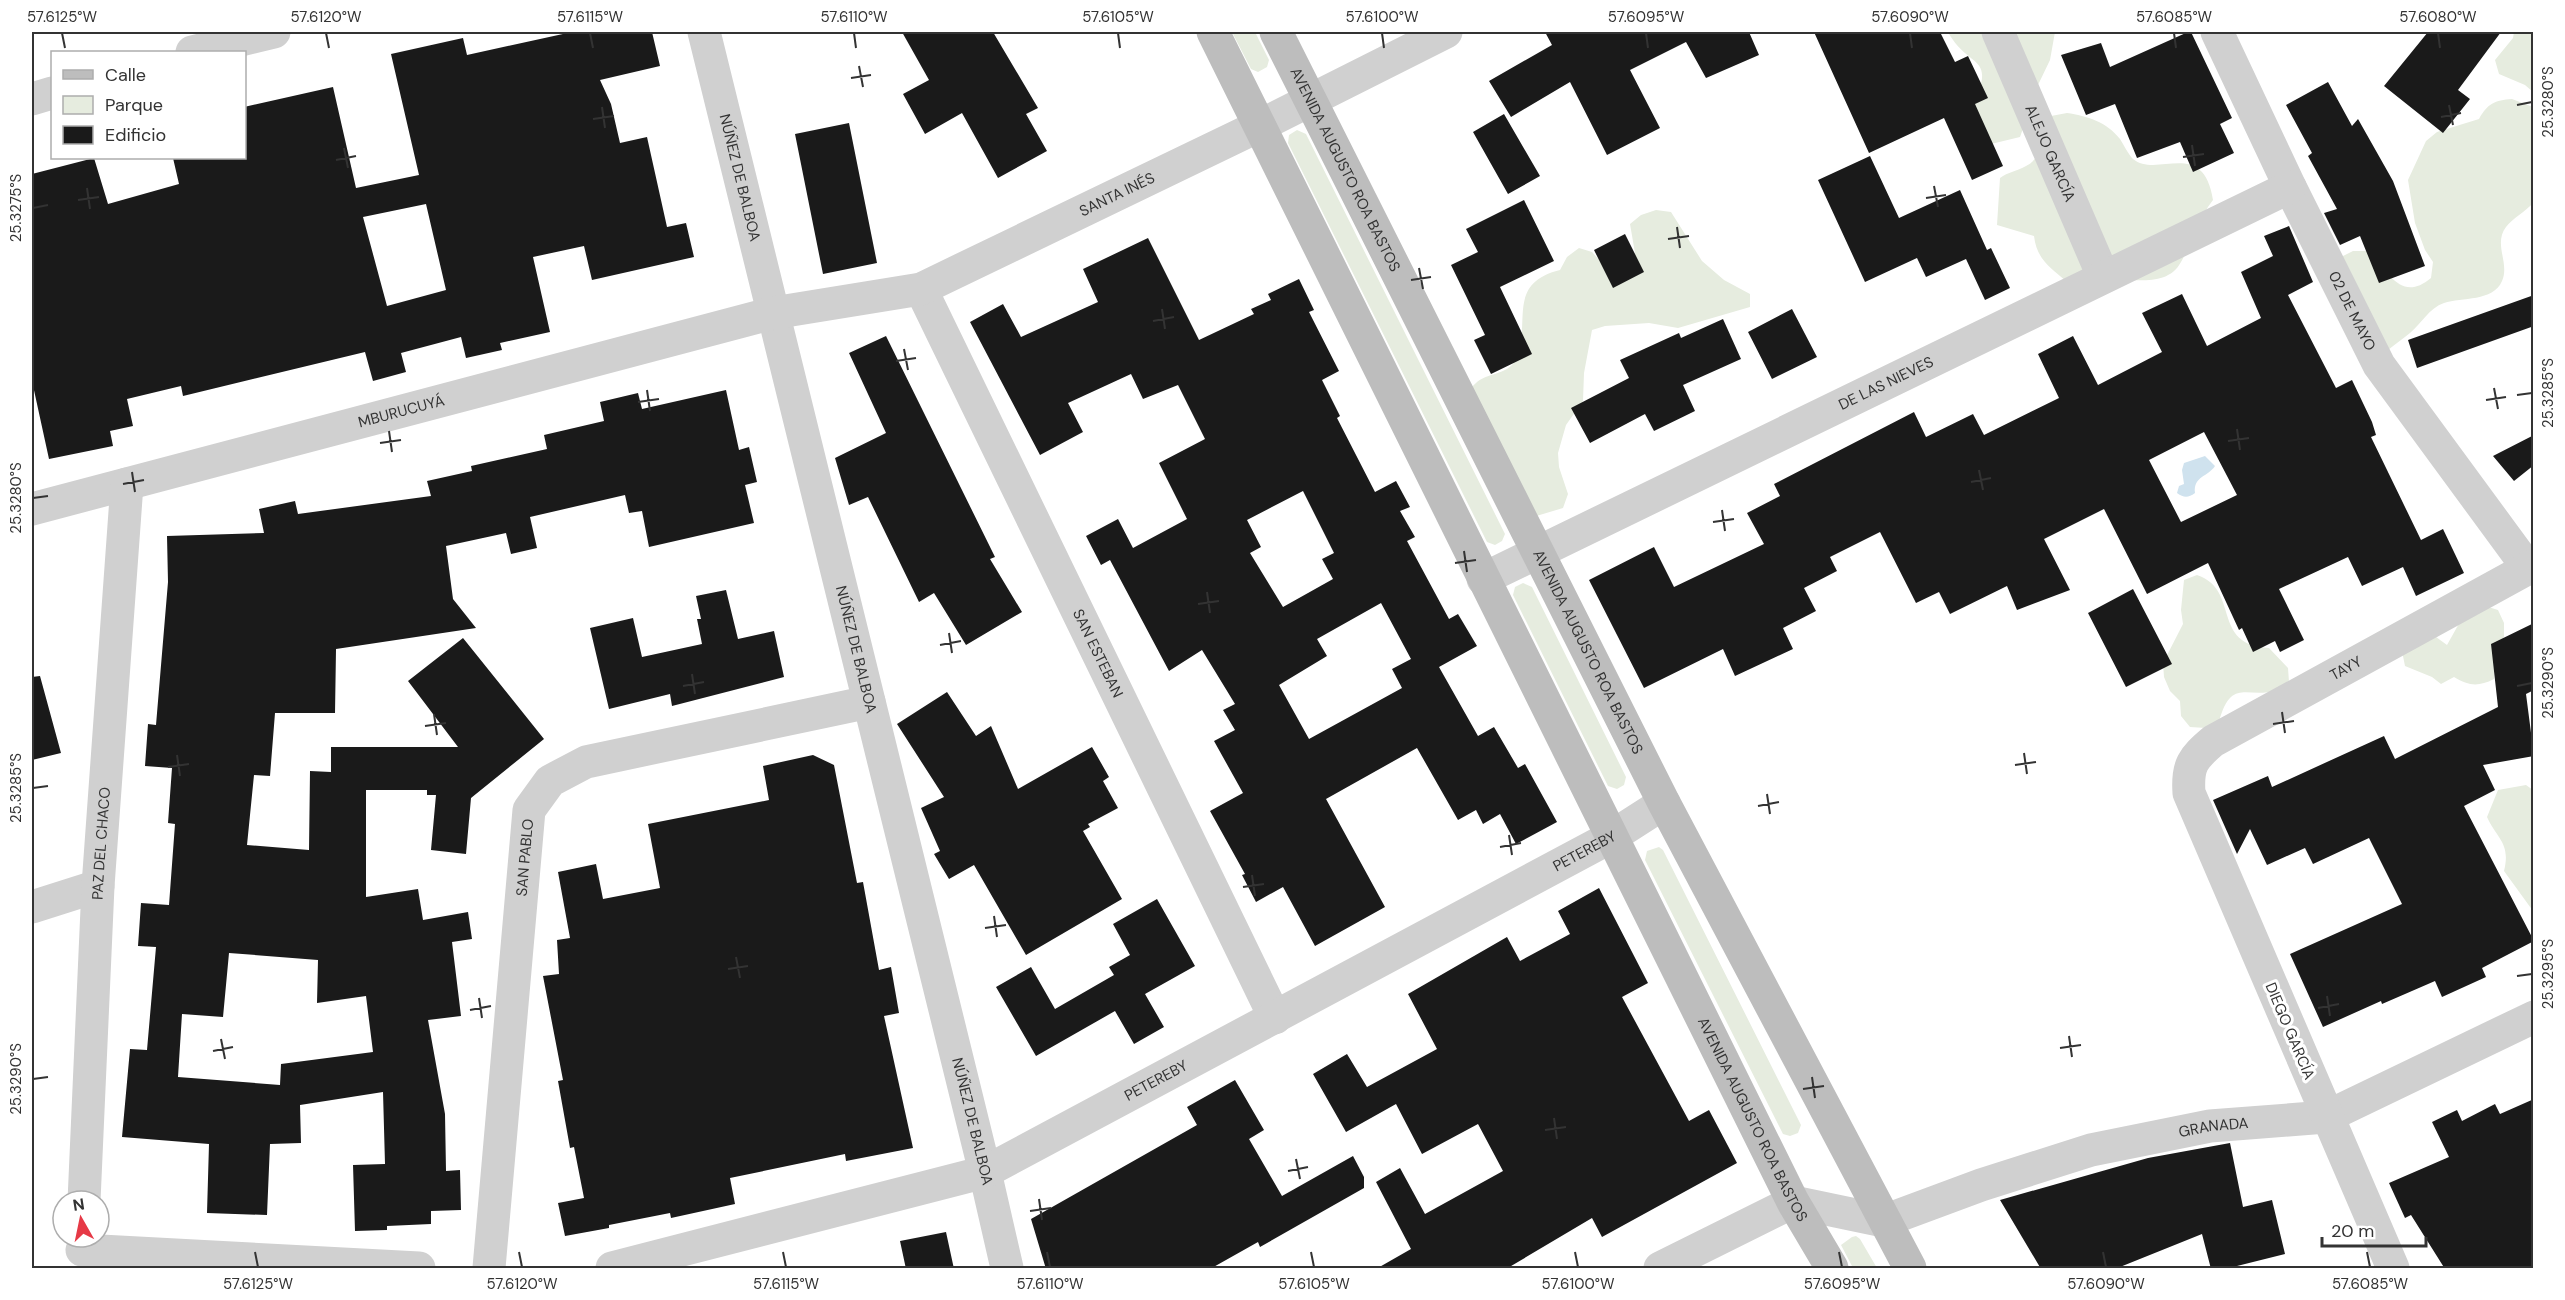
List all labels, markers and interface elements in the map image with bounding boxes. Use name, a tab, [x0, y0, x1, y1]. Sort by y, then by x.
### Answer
text: 57.6125°W	[27, 7, 98, 27]
text: 57.6120°W	[290, 7, 362, 27]
text: 57.6115°W	[557, 7, 624, 27]
text: 57.6110°W	[820, 7, 888, 27]
text: 57.6105°W	[1082, 7, 1154, 27]
text: 57.6100°W	[1346, 7, 1419, 27]
text: 57.6095°W	[1608, 7, 1685, 27]
text: 57.6090°W	[1871, 7, 1949, 27]
text: 57.6085°W	[2136, 7, 2213, 27]
text: 57.6080°W	[2399, 7, 2477, 27]
legend	[51, 51, 246, 159]
text: Calle	[105, 63, 146, 87]
street label: AVENIDA AUGUSTO ROA BASTOS	[1285, 64, 1405, 275]
text: 25.3280°S	[2538, 66, 2558, 138]
text: Parque	[105, 93, 163, 117]
street label: ALEJO GARCÍA	[2020, 102, 2080, 205]
street label: NÚÑEZ DE BALBOA	[715, 112, 765, 243]
text: Edificio	[105, 123, 166, 147]
street label: SANTA INÉS	[1076, 168, 1158, 221]
text: 25.3275°S	[6, 173, 26, 242]
street label: 02 DE MAYO	[2324, 268, 2380, 354]
street label: DE LAS NIEVES	[1835, 352, 1937, 415]
text: 25.3285°S	[2538, 358, 2558, 428]
street label: MBURUCUYÁ	[356, 390, 447, 432]
text: 25.3280°S	[6, 462, 26, 534]
street label: AVENIDA AUGUSTO ROA BASTOS	[1528, 546, 1648, 758]
street label: NÚÑEZ DE BALBOA	[831, 584, 882, 715]
street label: SAN ESTEBAN	[1068, 606, 1128, 701]
text: 25.3290°S	[2538, 647, 2558, 719]
street label: TAYY	[2326, 651, 2365, 685]
text: 25.3285°S	[6, 753, 26, 823]
street label: PAZ DEL CHACO	[87, 786, 115, 900]
street label: SAN PABLO	[511, 818, 538, 897]
street label: PETEREBY	[1549, 826, 1620, 876]
text: 25.3295°S	[2538, 938, 2558, 1009]
street label: DIEGO GARCÍA	[2261, 979, 2319, 1083]
street label: AVENIDA AUGUSTO ROA BASTOS	[1693, 1014, 1813, 1226]
text: 25.3290°S	[6, 1043, 26, 1115]
street label: PETEREBY	[1121, 1055, 1191, 1106]
street label: NÚÑEZ DE BALBOA	[947, 1056, 998, 1187]
street label: GRANADA	[2177, 1113, 2249, 1142]
north arrow	[51, 1189, 111, 1249]
text: N	[71, 1193, 86, 1216]
scale bar	[2322, 1210, 2426, 1248]
text: 20 m	[2331, 1219, 2374, 1243]
text: 57.6125°W	[223, 1274, 294, 1294]
text: 57.6120°W	[486, 1274, 558, 1294]
text: 57.6115°W	[753, 1274, 820, 1294]
text: 57.6110°W	[1016, 1274, 1084, 1294]
text: 57.6105°W	[1278, 1274, 1350, 1294]
text: 57.6100°W	[1542, 1274, 1615, 1294]
text: 57.6095°W	[1804, 1274, 1881, 1294]
text: 57.6090°W	[2067, 1274, 2145, 1294]
text: 57.6085°W	[2332, 1274, 2409, 1294]

